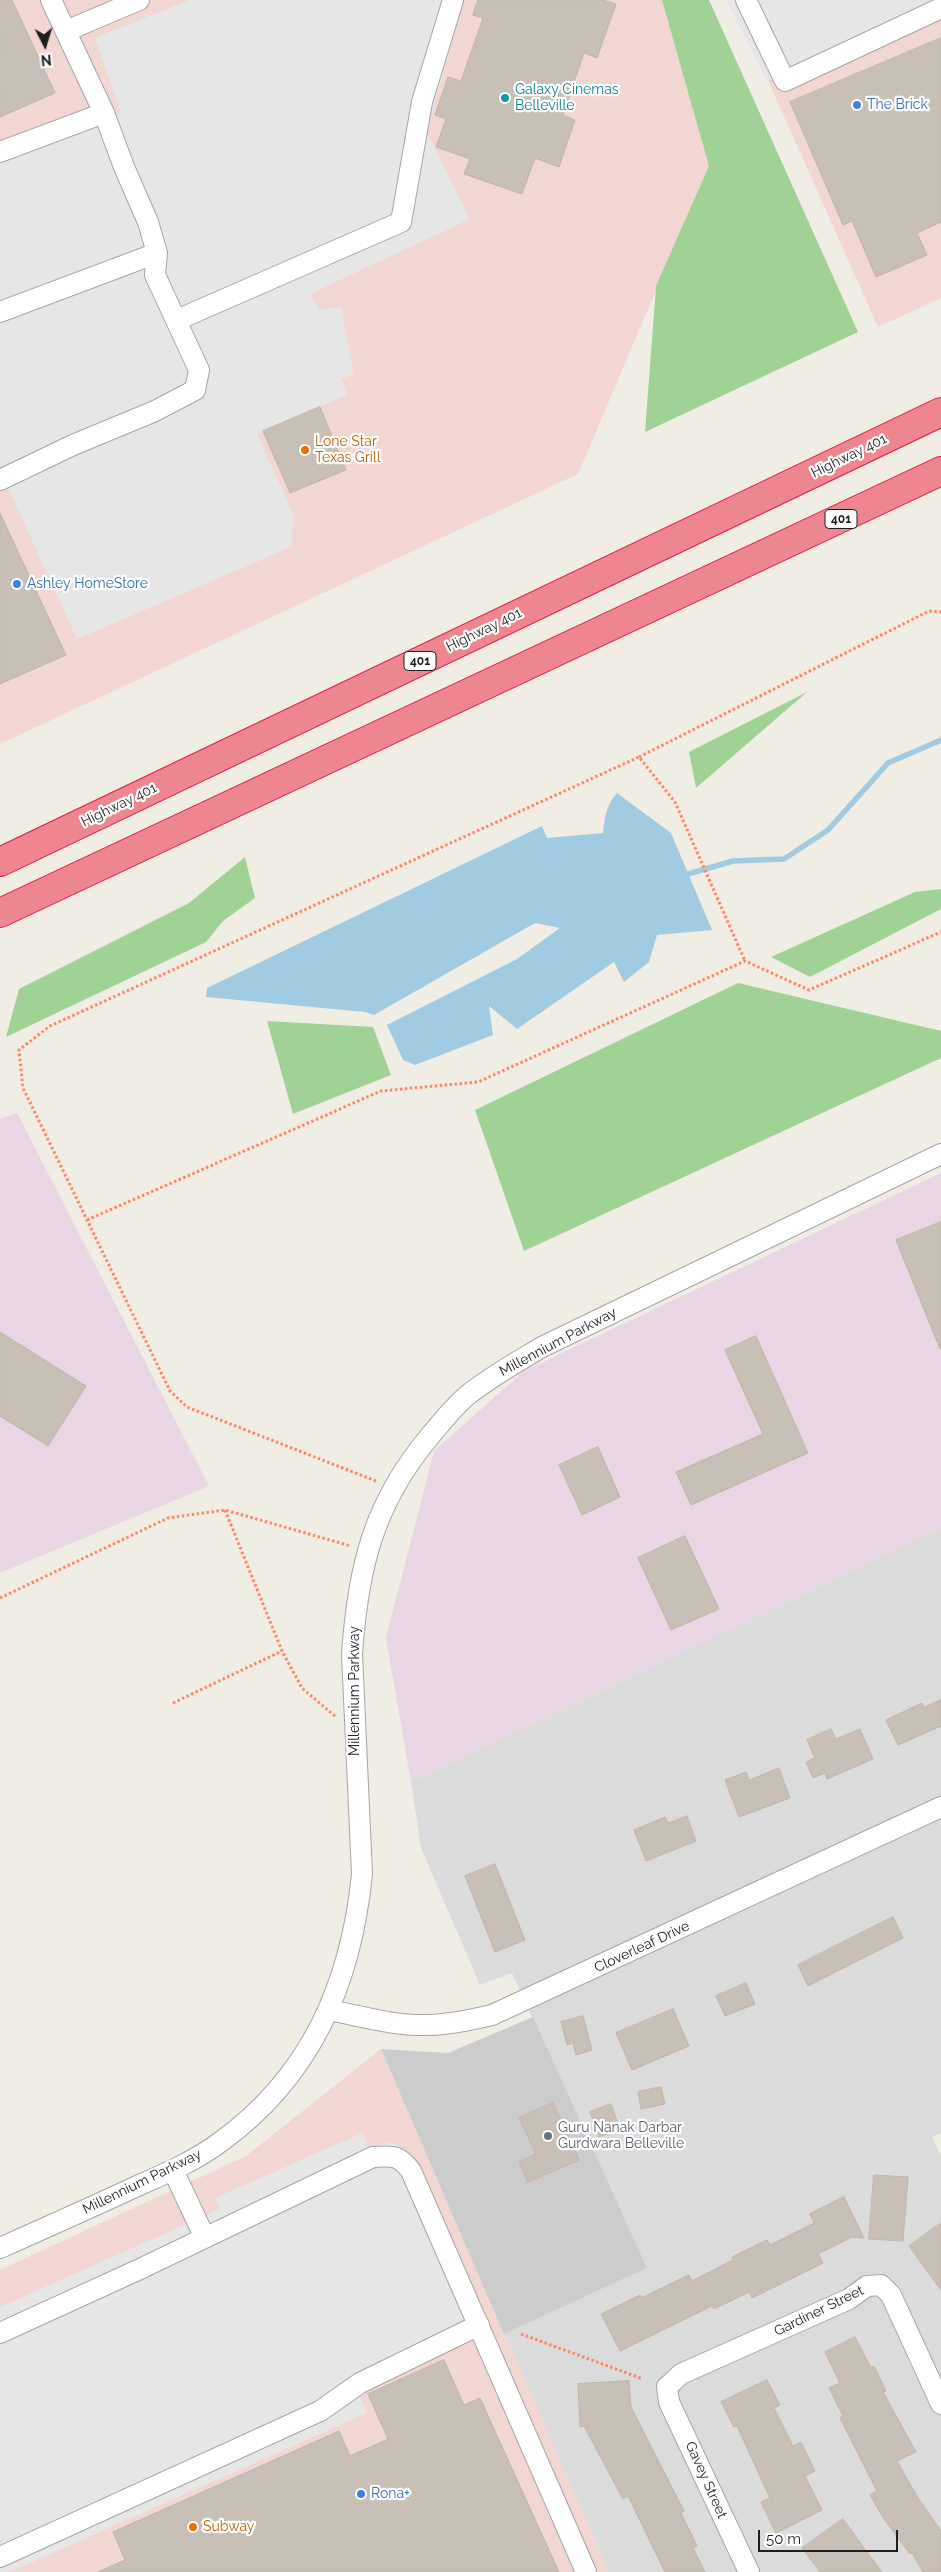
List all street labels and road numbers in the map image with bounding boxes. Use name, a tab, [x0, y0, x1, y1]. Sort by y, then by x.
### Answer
street label: Highway 401	[808, 430, 890, 482]
road number: 401	[825, 509, 857, 528]
street label: Highway 401	[443, 604, 525, 656]
road number: 401	[404, 651, 436, 670]
street label: Highway 401	[78, 779, 160, 831]
street label: Millennium Parkway	[497, 1304, 619, 1380]
street label: Millennium Parkway	[347, 1626, 363, 1756]
street label: Cloverleaf Drive	[592, 1918, 692, 1976]
street label: Millennium Parkway	[80, 2146, 204, 2218]
street label: Gardiner Street	[771, 2282, 867, 2340]
street label: Gavey Street	[682, 2439, 730, 2521]

